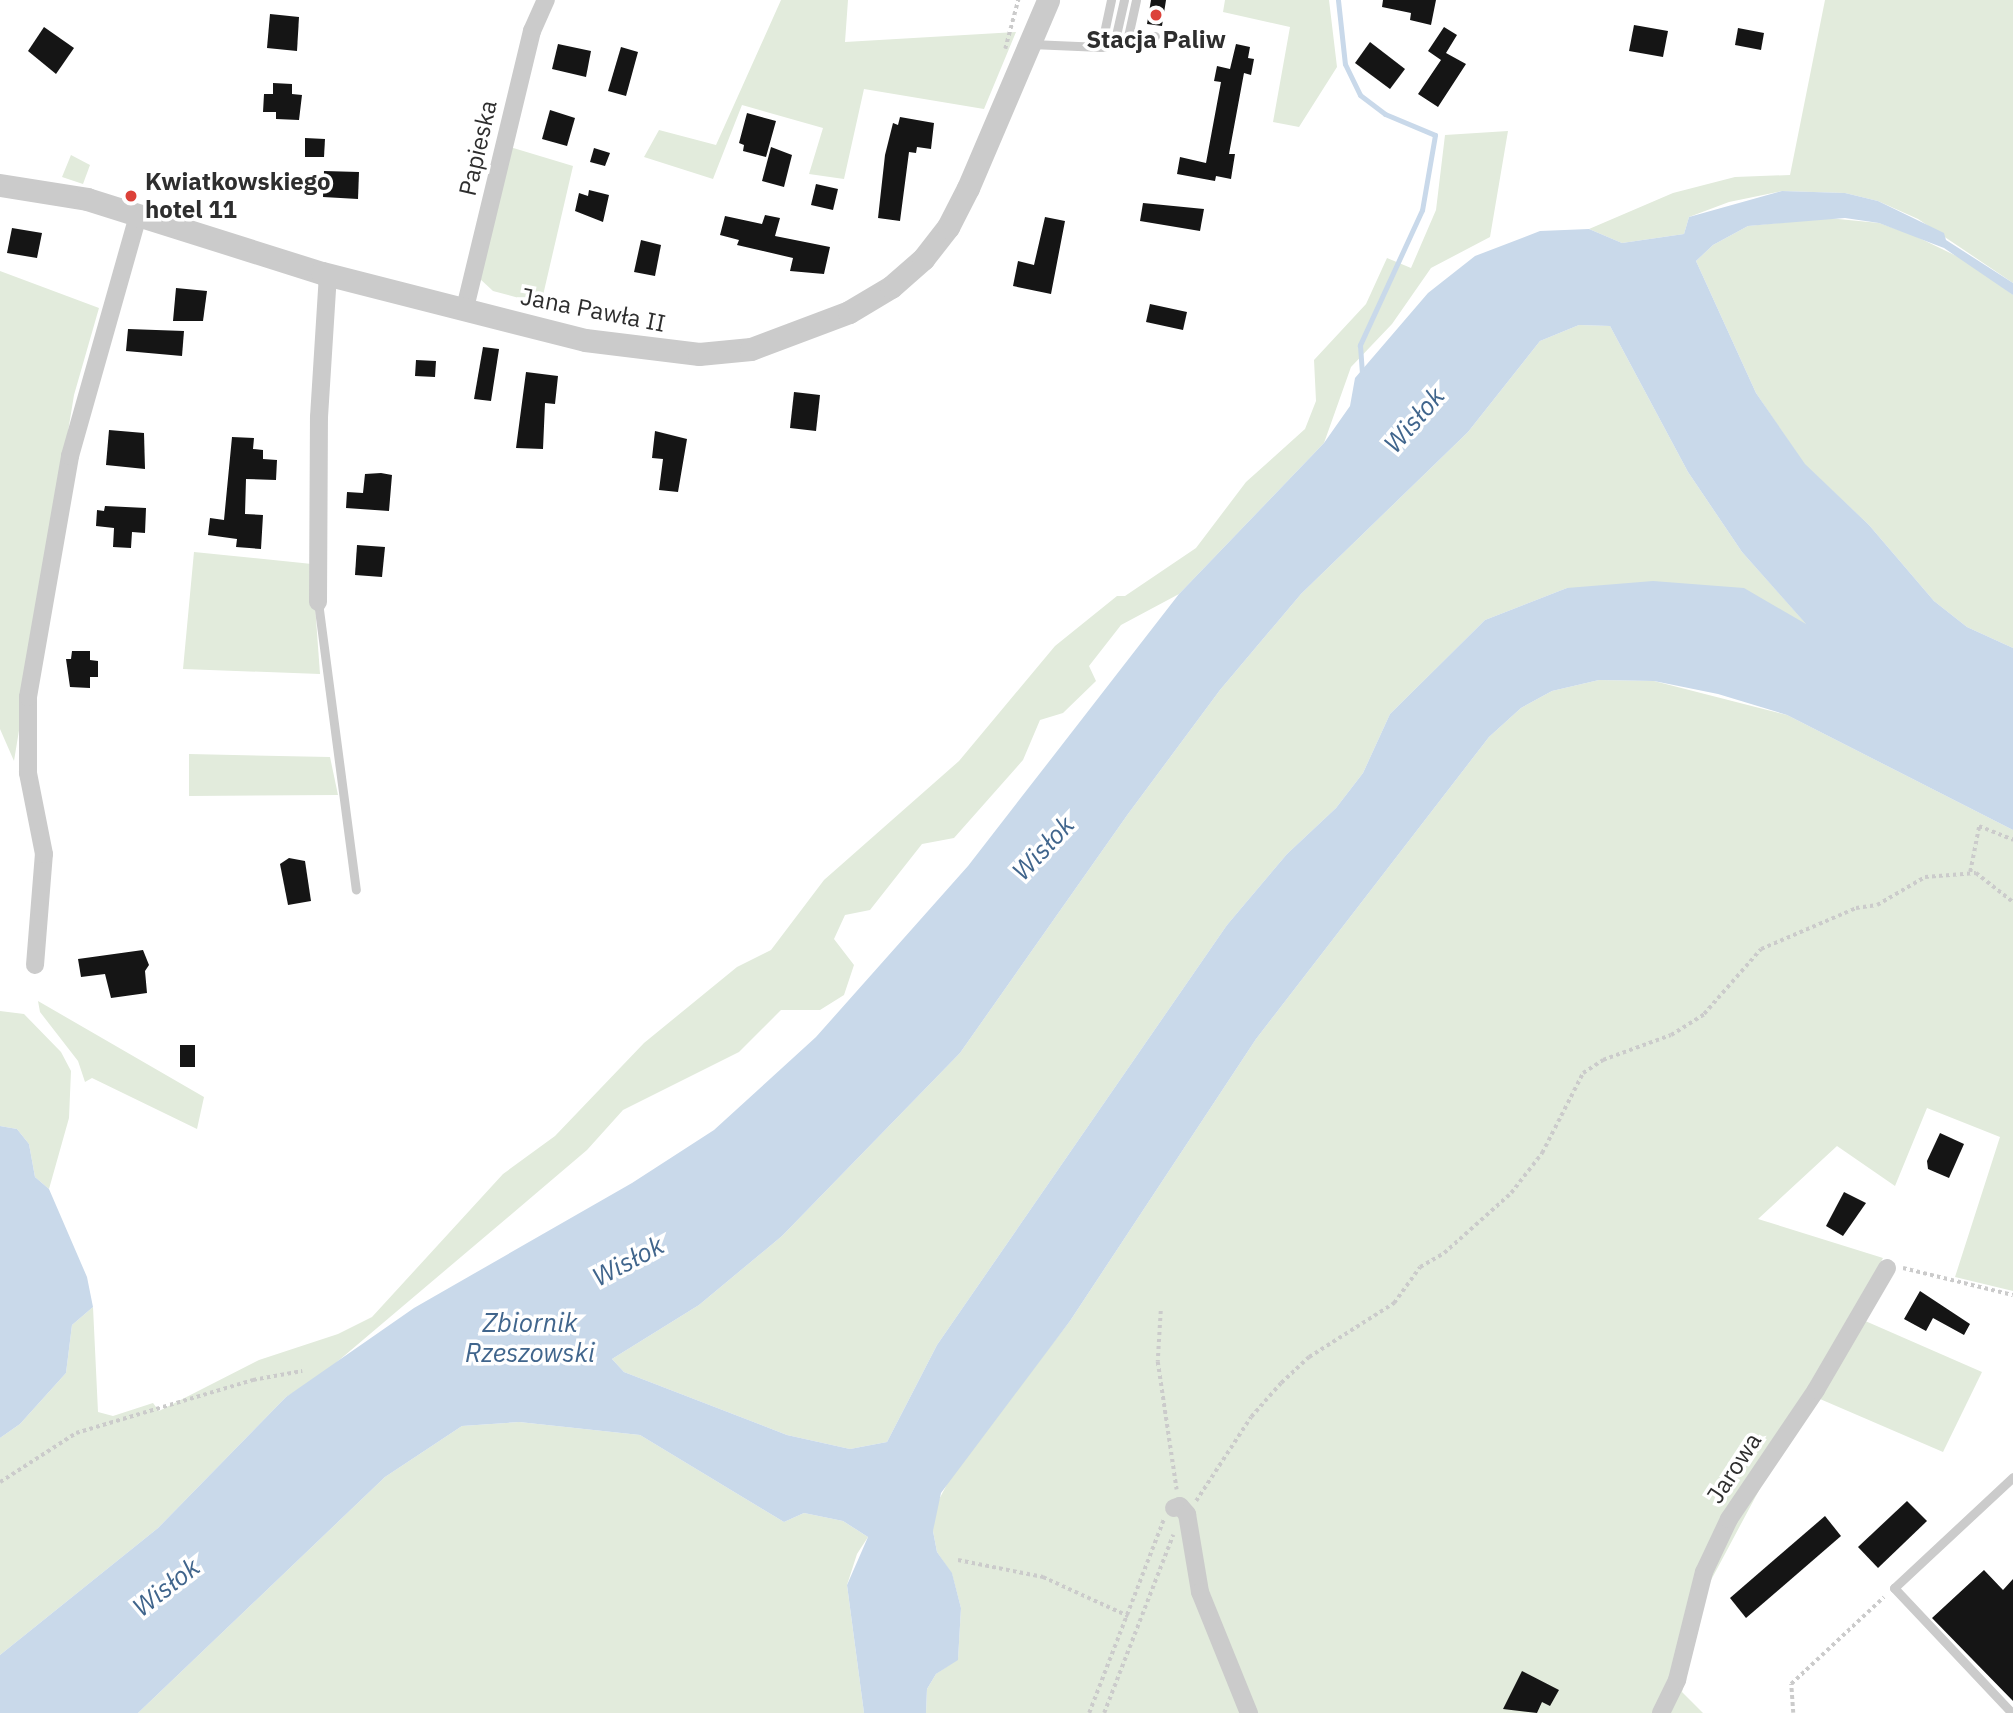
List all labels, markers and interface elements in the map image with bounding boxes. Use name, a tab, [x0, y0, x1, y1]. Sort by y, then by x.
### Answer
marker: Stacja Paliw	[1148, 7, 1164, 23]
place label: Stacja Paliw	[1086, 26, 1226, 54]
street label: Papieska	[453, 97, 503, 199]
place label: Kwiatkowskiego hotel 11	[145, 168, 330, 224]
marker: Kwiatkowskiego hotel 11	[123, 188, 139, 204]
street label: Jana Pawła II	[518, 282, 668, 338]
water label: Wisłok	[1377, 381, 1451, 459]
water label: Wisłok	[1006, 809, 1080, 887]
water label: Wisłok	[587, 1229, 669, 1293]
water label: Zbiornik Rzeszowski	[465, 1307, 595, 1368]
street label: Jarowa	[1701, 1427, 1767, 1509]
water label: Wisłok	[126, 1551, 206, 1623]

